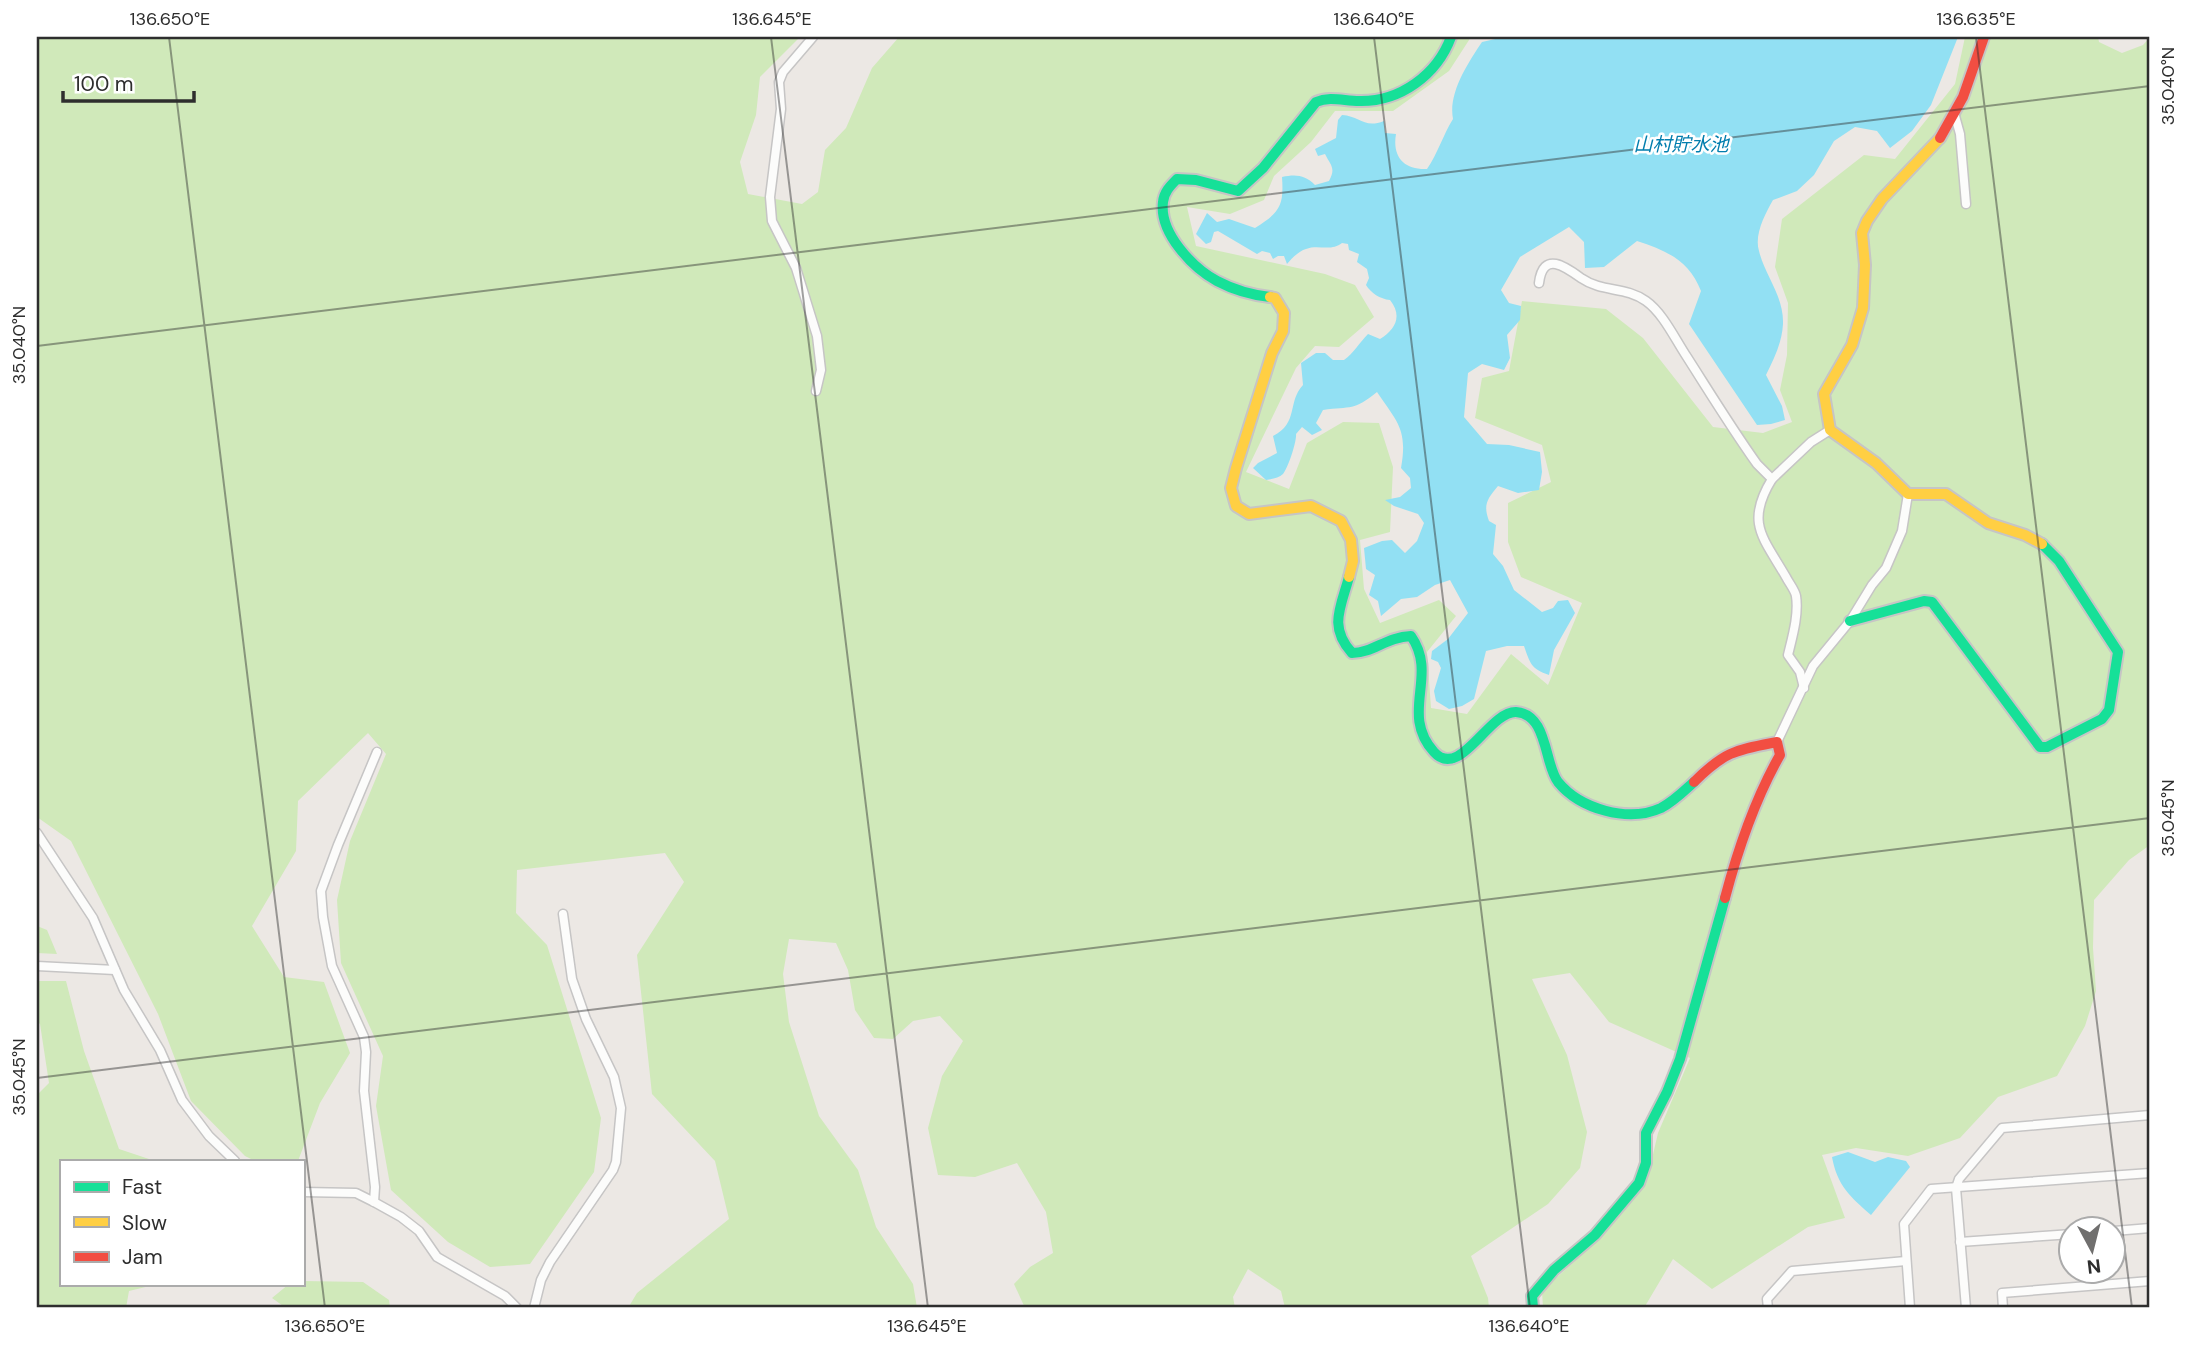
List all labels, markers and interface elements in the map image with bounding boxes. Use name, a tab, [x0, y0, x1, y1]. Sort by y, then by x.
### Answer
text: 136.650°E	[130, 7, 210, 31]
text: 136.645°E	[732, 7, 812, 31]
text: 136.640°E	[1334, 7, 1414, 31]
text: 136.635°E	[1936, 7, 2016, 31]
text: 35.040°N	[2156, 47, 2180, 125]
scale bar	[63, 60, 194, 104]
text: 100 m	[74, 70, 134, 98]
water label: 山村貯水池	[1633, 132, 1730, 157]
text: 35.040°N	[7, 306, 31, 384]
text: 35.045°N	[2156, 779, 2180, 857]
text: 35.045°N	[7, 1038, 31, 1116]
legend	[60, 1160, 304, 1286]
text: Fast	[122, 1173, 162, 1201]
text: Slow	[122, 1209, 167, 1237]
north arrow	[2058, 1216, 2128, 1286]
text: Jam	[122, 1243, 163, 1271]
text: N	[2086, 1253, 2102, 1280]
text: 136.650°E	[285, 1314, 365, 1338]
text: 136.645°E	[887, 1314, 967, 1338]
text: 136.640°E	[1489, 1314, 1569, 1338]

